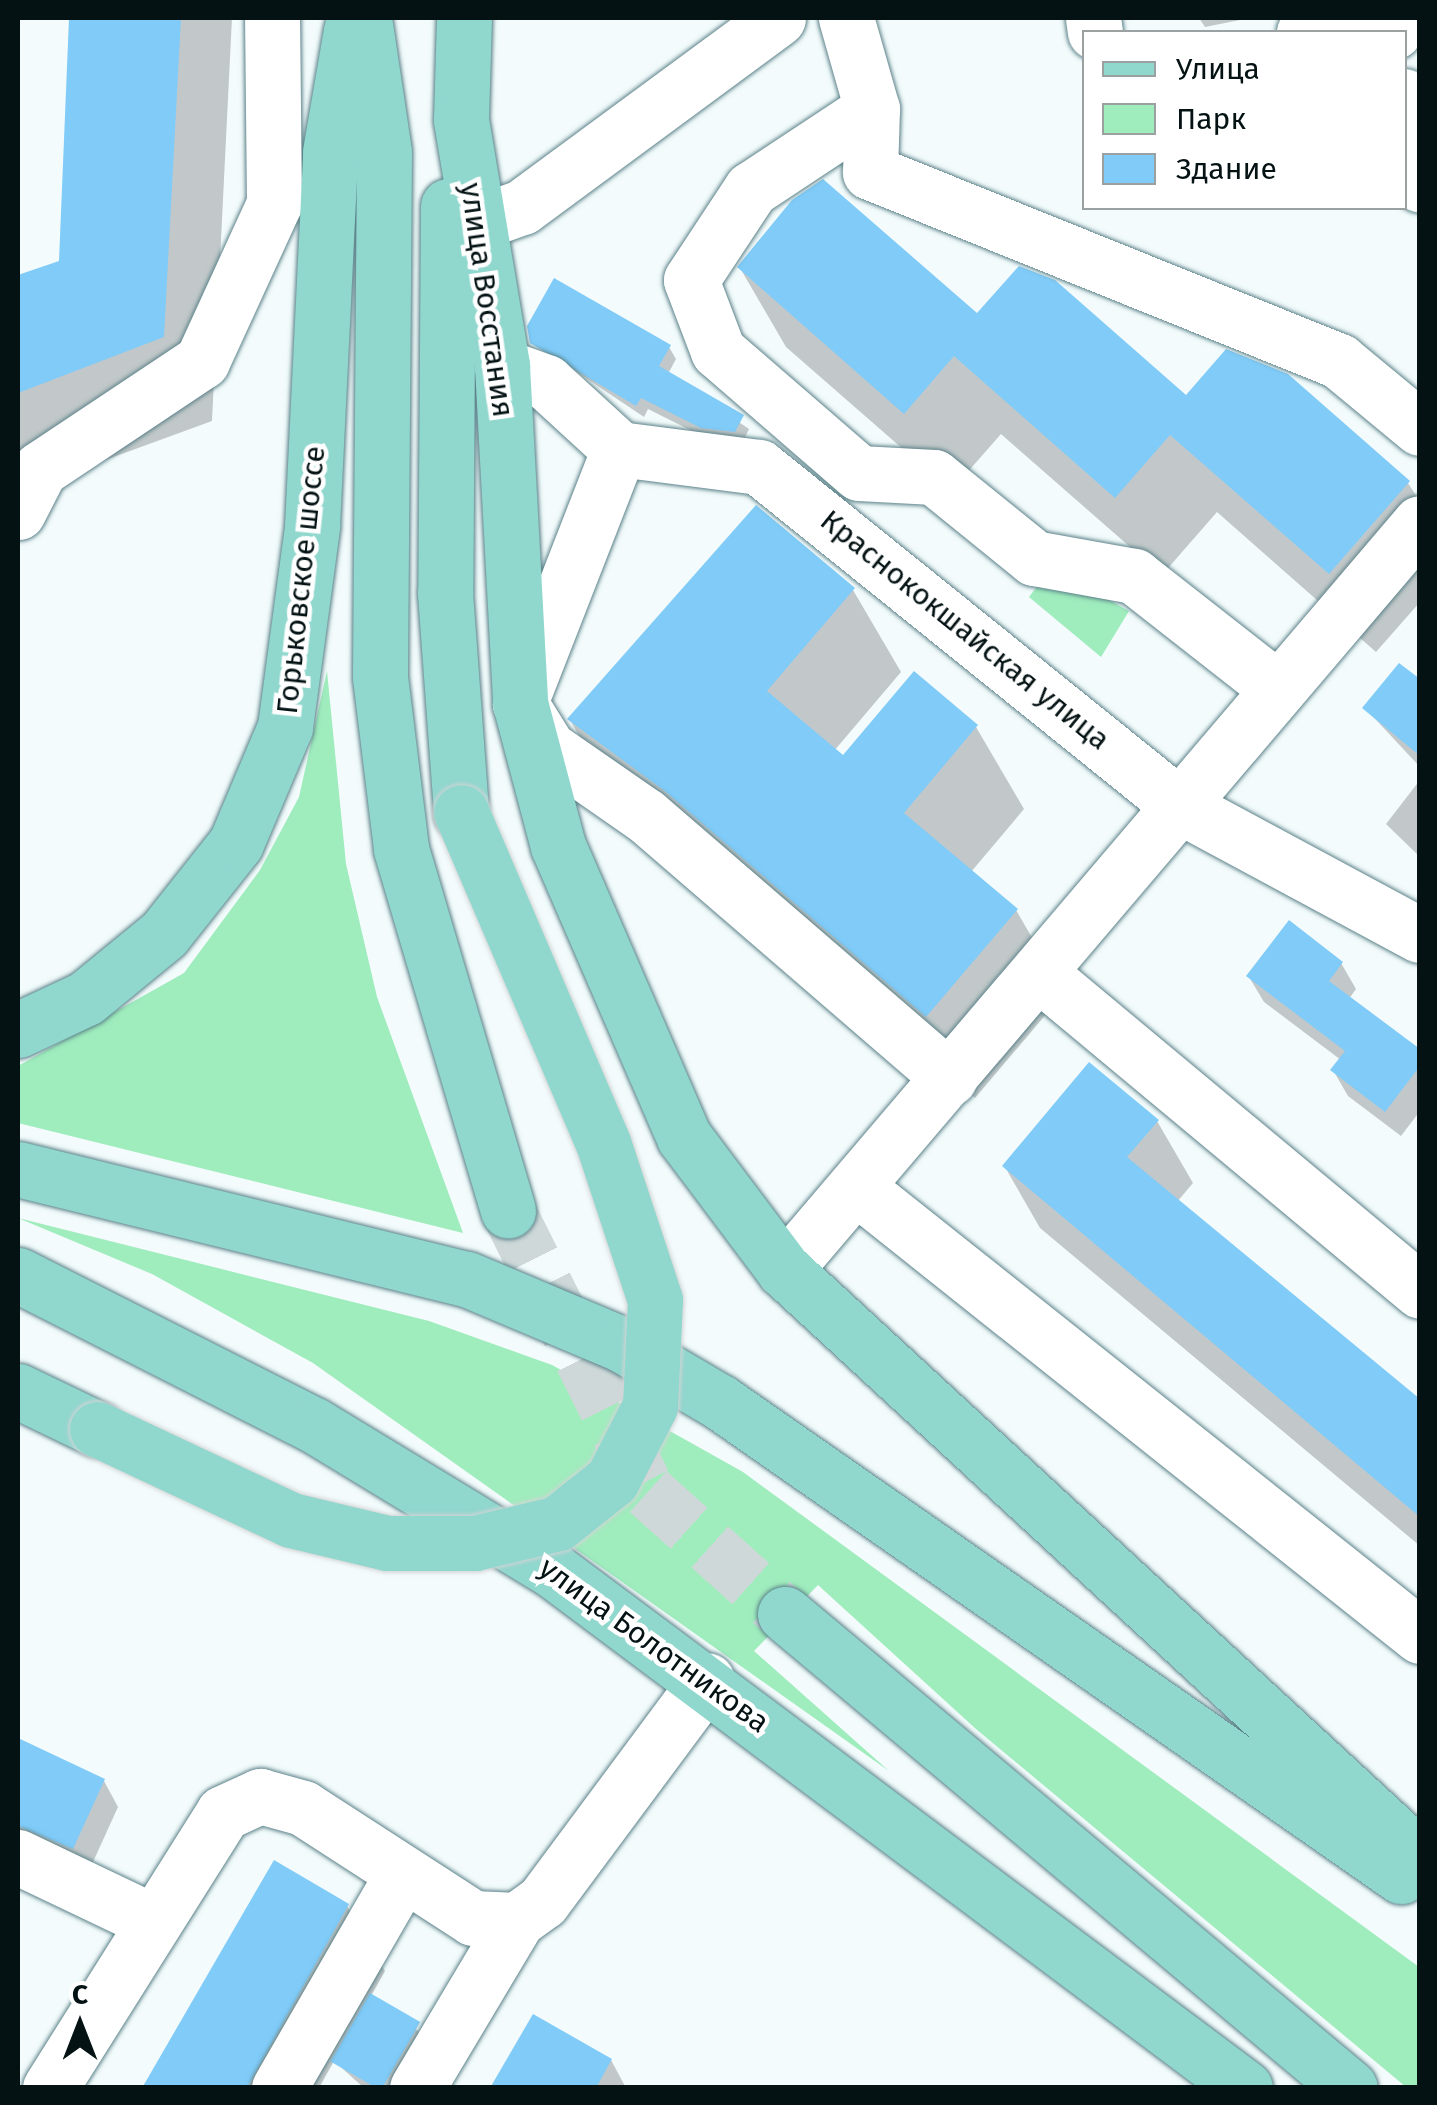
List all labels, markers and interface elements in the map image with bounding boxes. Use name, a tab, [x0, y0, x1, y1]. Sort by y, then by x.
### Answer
legend	[1082, 30, 1407, 210]
text: Улица	[1176, 51, 1260, 87]
text: Парк	[1176, 101, 1246, 137]
text: Здание	[1176, 151, 1277, 187]
street label: улица Восстания	[453, 180, 521, 420]
street label: Горьковское шоссе	[269, 444, 333, 716]
street label: Краснококшайская улица	[813, 502, 1117, 758]
street label: улица Болотникова	[532, 1550, 776, 1740]
north arrow	[30, 1975, 130, 2075]
text: С	[72, 1978, 88, 2011]

